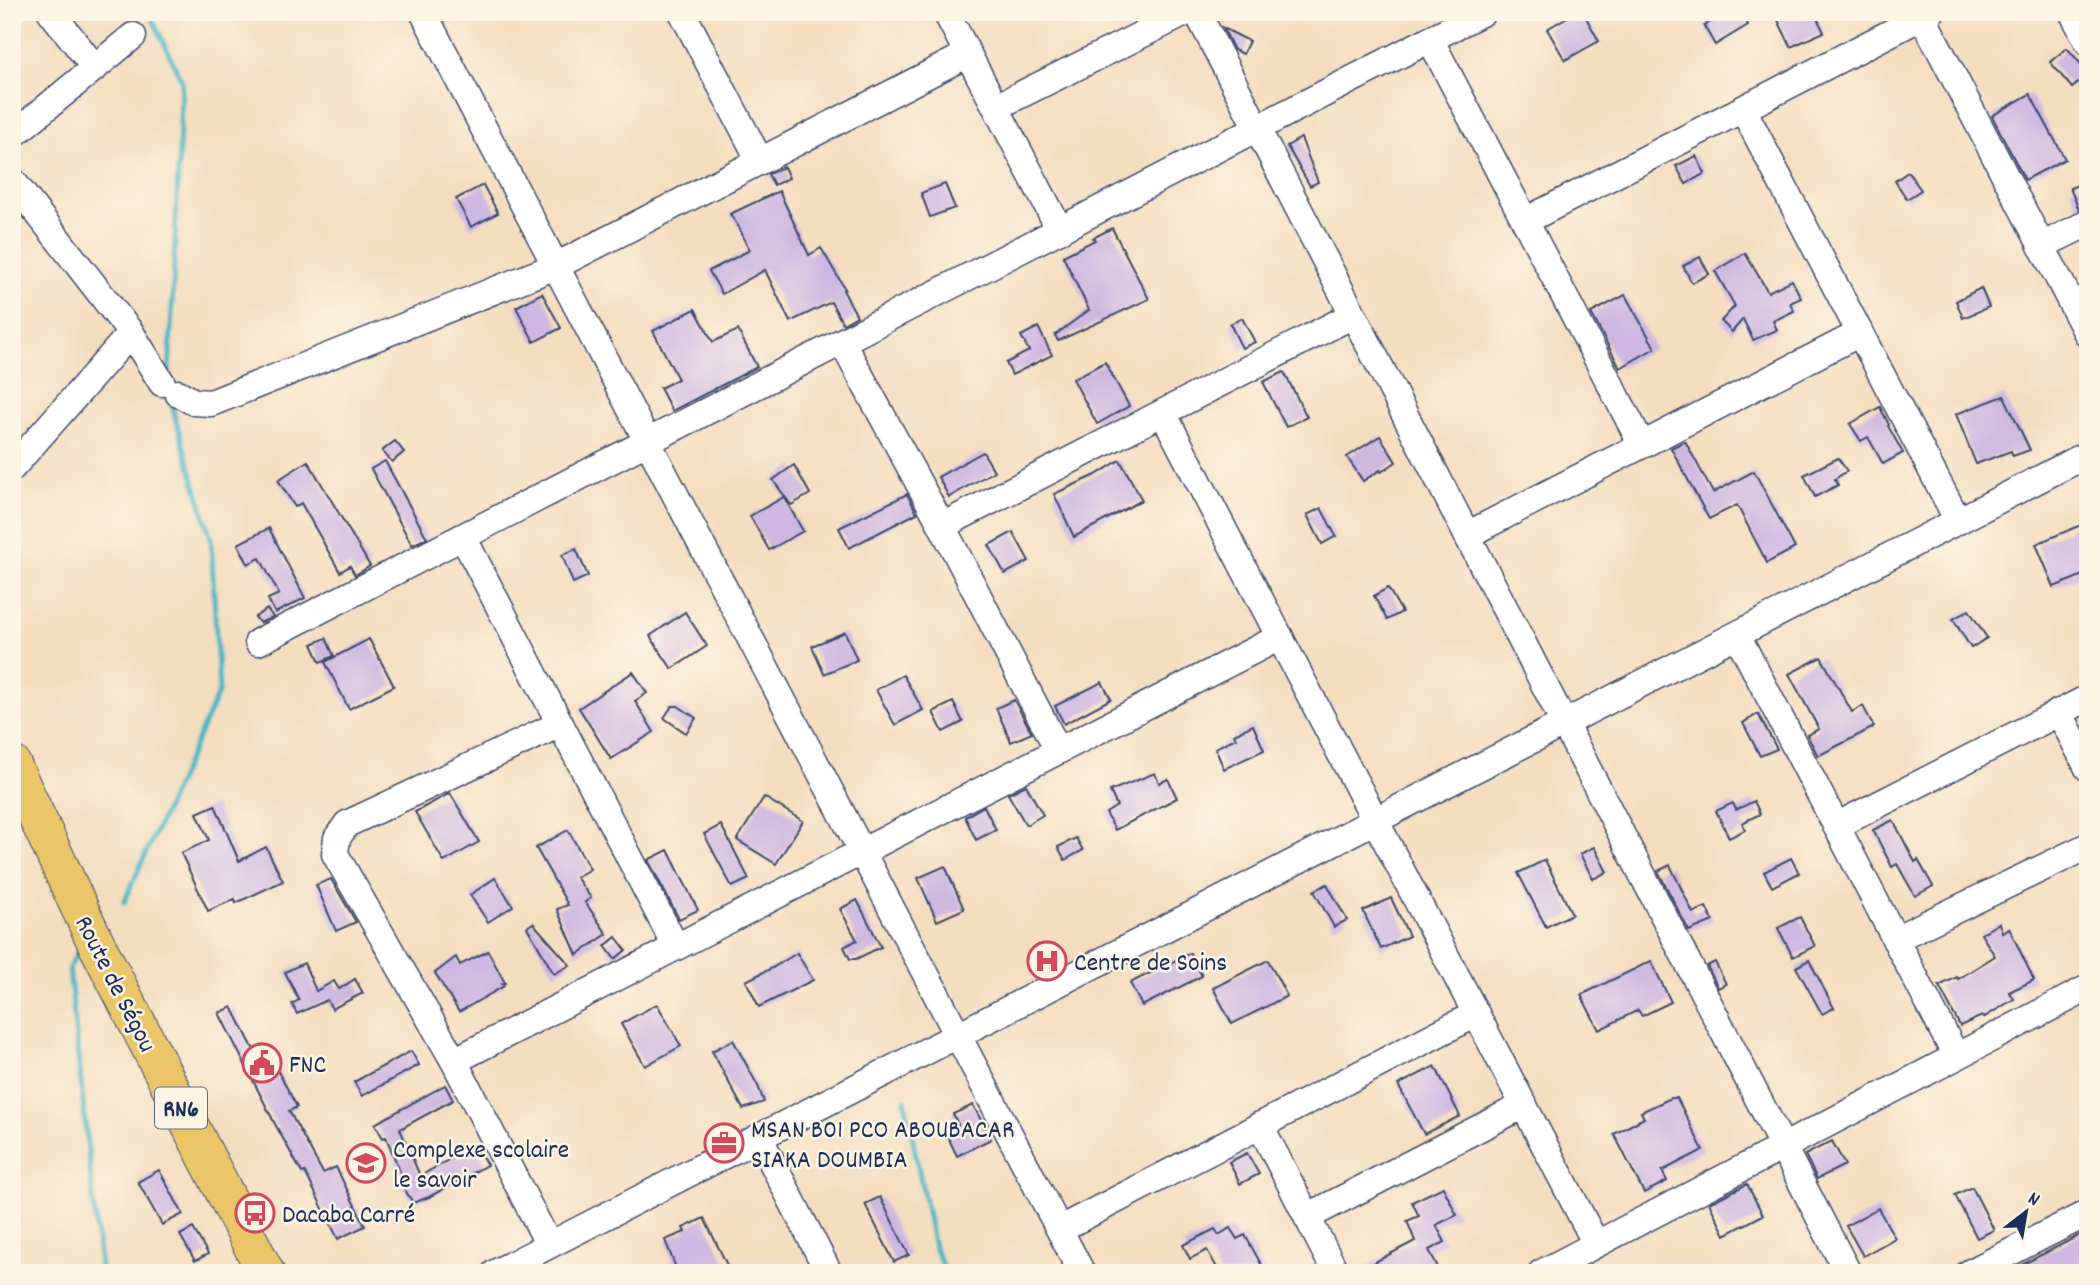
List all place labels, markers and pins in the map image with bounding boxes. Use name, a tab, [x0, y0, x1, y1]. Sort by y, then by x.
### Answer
hospital icon: Centre de Soins	[1026, 940, 1068, 982]
place label: Centre de Soins	[1074, 946, 1227, 983]
public building icon: FNC	[241, 1042, 283, 1084]
place label: FNC	[289, 1048, 326, 1085]
place label: MSAN B01 PCO ABOUBACAR SIAKA DOUMBIA	[751, 1113, 1015, 1180]
office icon: MSAN B01 PCO ABOUBACAR SIAKA DOUMBIA	[703, 1122, 745, 1164]
place label: Complexe scolaire le savoir	[393, 1133, 569, 1200]
school or university icon: Complexe scolaire le savoir	[345, 1142, 387, 1184]
bus stop icon: Dacaba Carré	[234, 1192, 276, 1234]
place label: Dacaba Carré	[282, 1198, 415, 1235]

